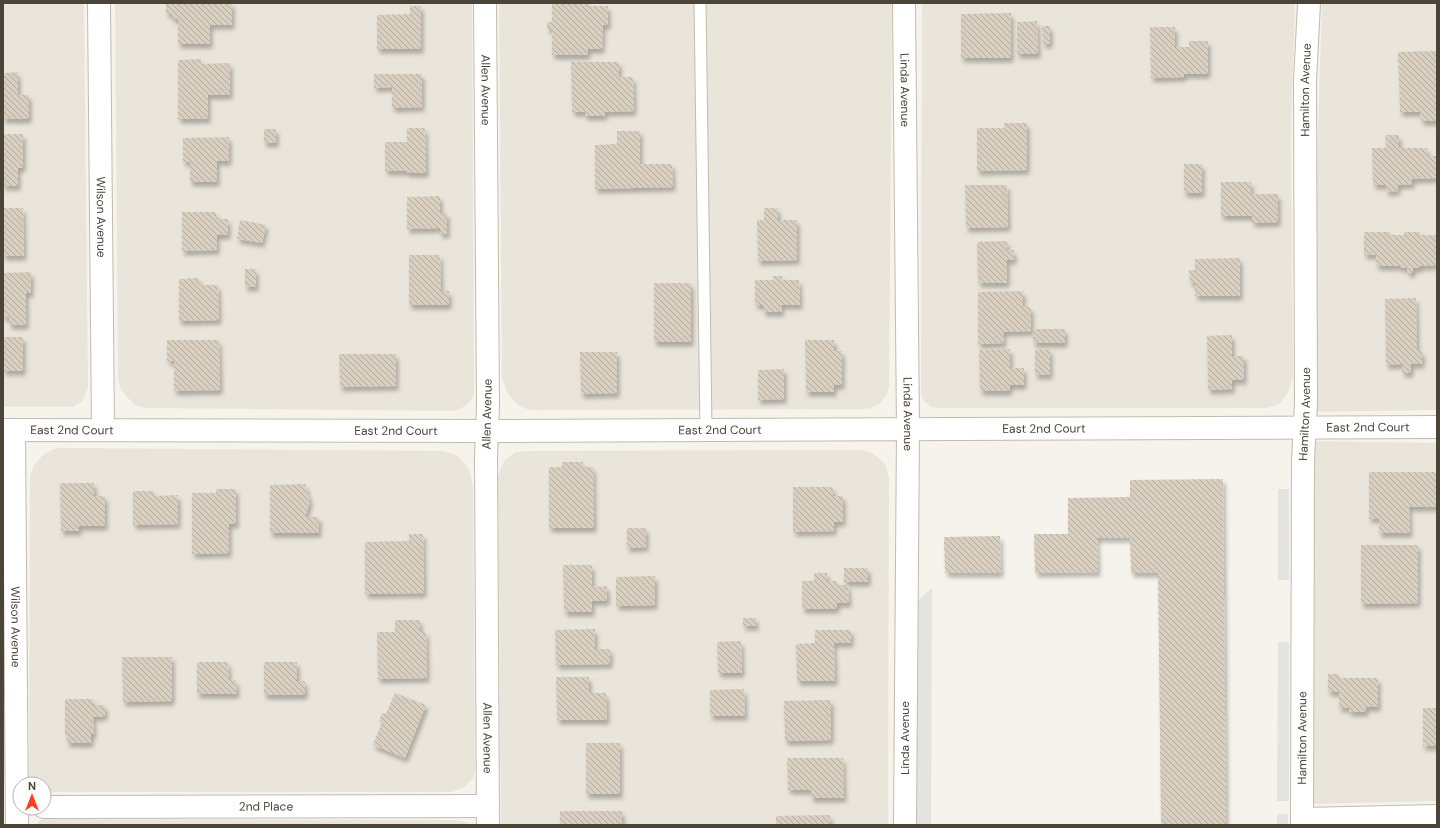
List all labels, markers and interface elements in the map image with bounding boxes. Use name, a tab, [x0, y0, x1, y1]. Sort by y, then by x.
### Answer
street label: Hamilton Avenue	[1297, 43, 1315, 137]
street label: Linda Avenue	[896, 53, 913, 127]
street label: Allen Avenue	[477, 54, 494, 126]
street label: Wilson Avenue	[93, 176, 109, 258]
street label: Hamilton Avenue	[1295, 367, 1314, 461]
street label: Linda Avenue	[900, 377, 916, 451]
street label: Allen Avenue	[478, 378, 496, 450]
street label: East 2nd Court	[1326, 419, 1410, 435]
street label: East 2nd Court	[1002, 420, 1086, 437]
street label: East 2nd Court	[30, 422, 114, 438]
street label: East 2nd Court	[678, 422, 762, 438]
street label: East 2nd Court	[354, 423, 438, 439]
street label: Wilson Avenue	[7, 586, 24, 668]
street label: Hamilton Avenue	[1294, 691, 1310, 785]
street label: Linda Avenue	[897, 701, 913, 775]
street label: Allen Avenue	[479, 702, 496, 774]
north arrow	[12, 776, 52, 816]
text: N	[28, 779, 36, 793]
street label: 2nd Place	[239, 798, 293, 815]

